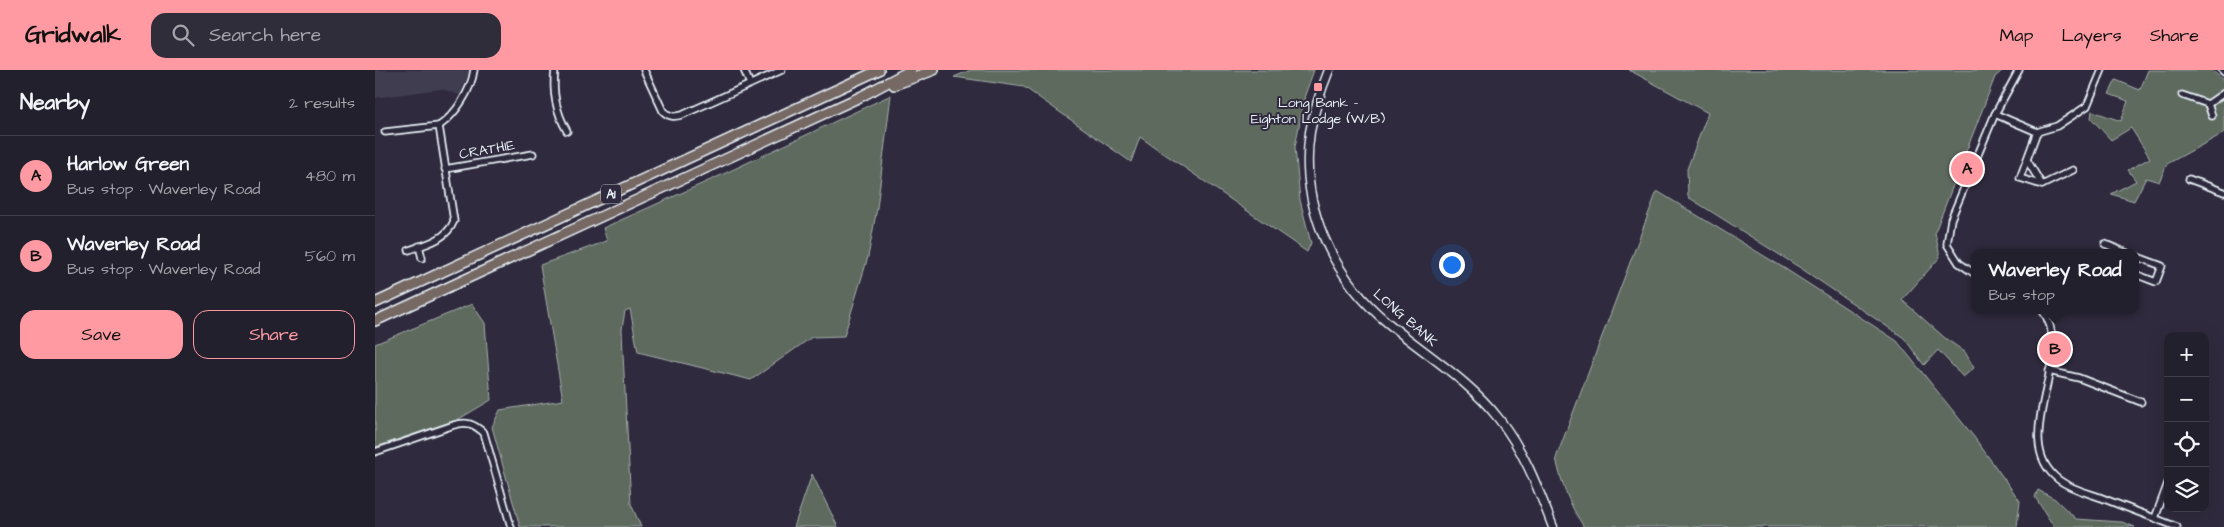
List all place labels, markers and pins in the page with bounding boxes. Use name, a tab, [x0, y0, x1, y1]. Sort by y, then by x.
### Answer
marker: Long Bank - Eighton Lodge (W/B)	[1312, 81, 1324, 93]
place label: Long Bank - Eighton Lodge (W/B)	[1251, 93, 1385, 129]
pin: A	[1951, 150, 1983, 188]
pin: B	[2039, 330, 2071, 368]

